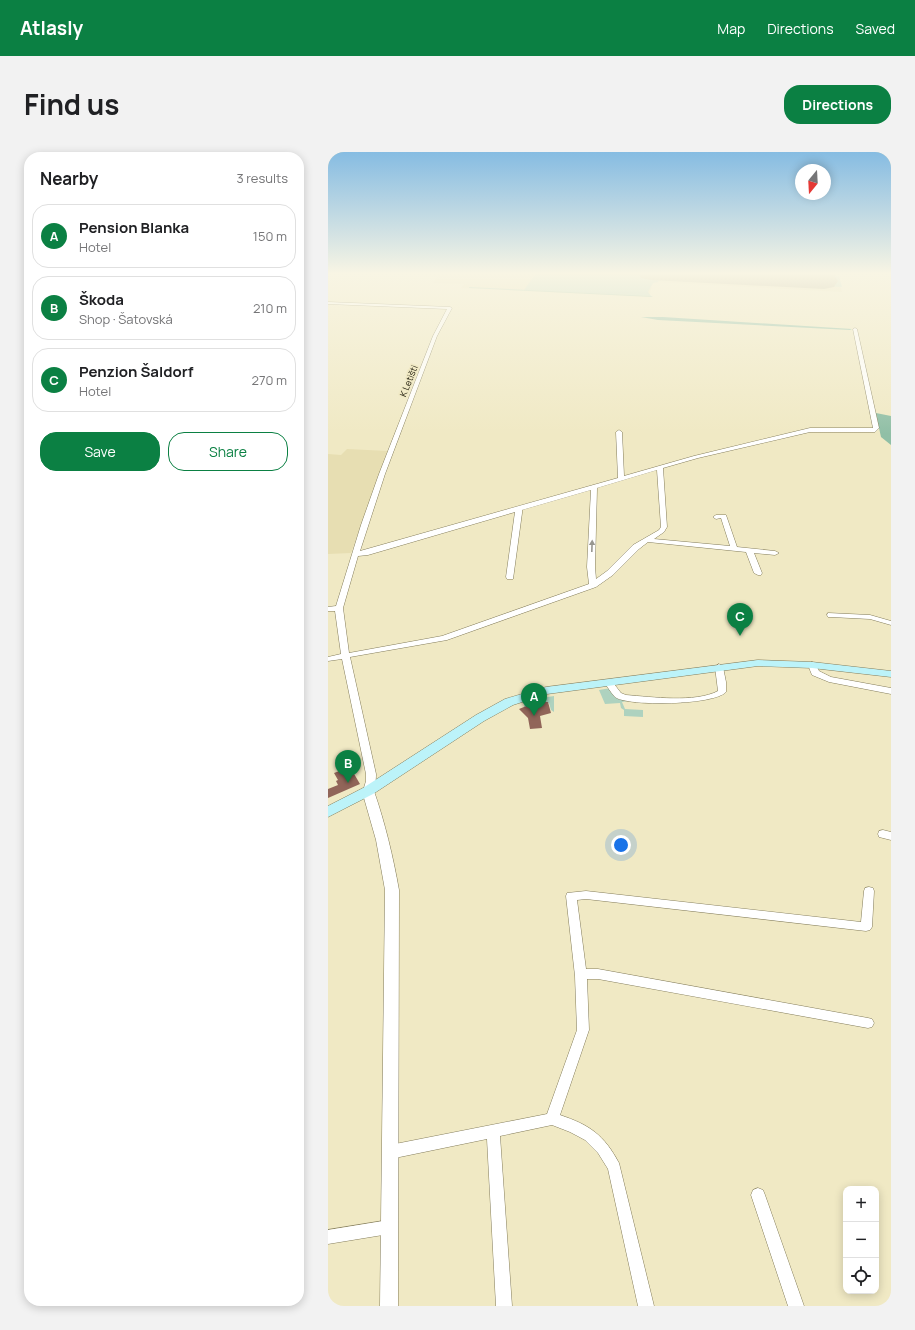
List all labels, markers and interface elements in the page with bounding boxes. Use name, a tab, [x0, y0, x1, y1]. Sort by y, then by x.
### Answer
text: Atlasly	[20, 15, 83, 41]
text: Map	[717, 19, 745, 38]
text: Directions	[767, 19, 834, 38]
text: Saved	[856, 19, 895, 38]
text: Find us	[24, 85, 119, 123]
button: Directions	[784, 85, 891, 124]
north arrow	[795, 164, 831, 200]
text: Nearby	[40, 167, 98, 190]
text: 3 results	[236, 169, 288, 187]
text: Pension Blanka	[79, 217, 189, 238]
text: A	[50, 227, 58, 245]
text: 150 m	[253, 227, 287, 245]
text: Hotel	[79, 238, 111, 256]
text: Škoda	[79, 289, 124, 310]
text: B	[50, 299, 58, 317]
text: 210 m	[253, 299, 287, 317]
text: Shop · Šatovská	[79, 310, 173, 328]
text: Penzion Šaldorf	[79, 361, 193, 382]
street label: K Letišti	[396, 363, 421, 399]
text: C	[49, 371, 59, 389]
text: 270 m	[252, 371, 287, 389]
text: Hotel	[79, 382, 111, 400]
button: Save	[40, 432, 160, 471]
button: Share	[168, 432, 288, 471]
one-way arrow	[589, 539, 595, 552]
pin: C	[727, 603, 753, 636]
pin: A	[521, 683, 547, 716]
pin: B	[335, 750, 361, 783]
your location	[611, 835, 631, 855]
map controls	[843, 1186, 879, 1294]
button: +	[843, 1186, 879, 1222]
button: −	[843, 1222, 879, 1258]
button: locate	[843, 1258, 879, 1294]

